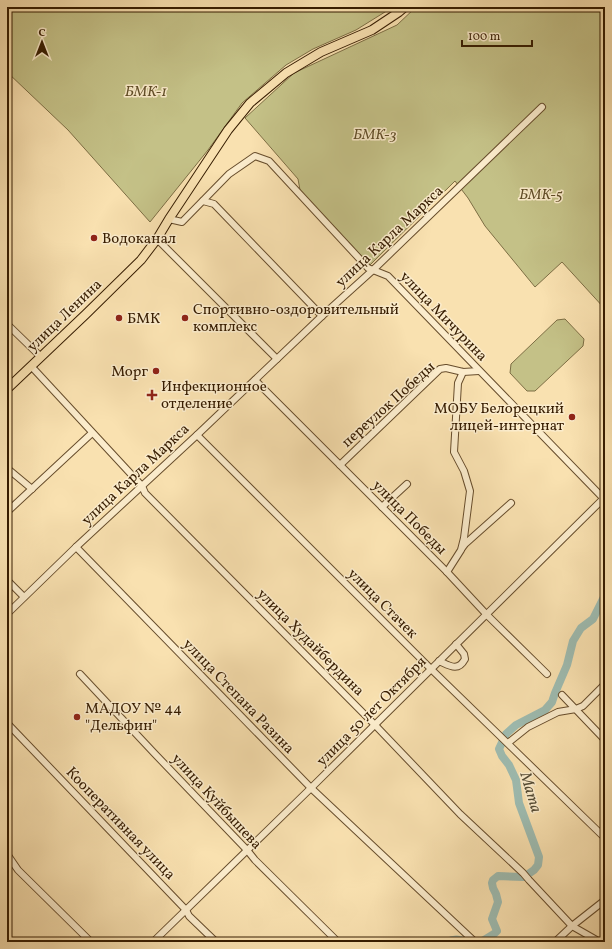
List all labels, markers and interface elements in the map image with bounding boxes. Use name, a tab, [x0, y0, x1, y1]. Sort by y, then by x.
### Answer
north arrow	[22, 22, 62, 62]
scale bar	[462, 22, 532, 48]
text: С	[38, 26, 46, 41]
text: 100 m	[468, 29, 501, 45]
park label: БМК-1	[125, 82, 167, 103]
park label: БМК-3	[353, 125, 397, 146]
street label: улица Карла Маркса	[331, 181, 449, 293]
park label: БМК-5	[519, 185, 563, 206]
place label: Водоканал	[102, 229, 176, 250]
marker: Водоканал	[89, 233, 99, 243]
street label: улица Мичурина	[394, 267, 492, 367]
street label: улица Ленина	[23, 275, 107, 357]
place label: Спортивно-оздоровительный комплекс	[193, 300, 399, 338]
place label: БМК	[127, 309, 160, 330]
marker: БМК	[114, 313, 124, 323]
marker: Спортивно-оздоровительный комплекс	[180, 313, 190, 323]
street label: переулок Победы	[338, 357, 441, 453]
place label: Морг	[111, 362, 148, 383]
marker: Морг	[151, 366, 161, 376]
place label: Инфекционное отделение	[161, 377, 267, 415]
marker: Инфекционное отделение	[146, 389, 158, 401]
place label: МОБУ Белорецкий лицей-интернат	[434, 399, 564, 437]
marker: МОБУ Белорецкий лицей-интернат	[567, 412, 577, 422]
street label: улица Карла Маркса	[77, 419, 195, 531]
street label: улица Победы	[367, 476, 451, 560]
street label: улица Стачек	[342, 564, 422, 644]
street label: улица Худайбердина	[251, 585, 368, 702]
street label: улица Степана Разина	[177, 635, 299, 759]
street label: улица 50 лет Октября	[312, 652, 432, 772]
place label: МАДОУ № 44 "Дельфин"	[85, 699, 182, 737]
marker: МАДОУ № 44 "Дельфин"	[72, 712, 82, 722]
street label: улица Куйбышева	[166, 749, 266, 855]
street label: Кооперативная улица	[60, 763, 179, 885]
water label: Мата	[513, 769, 547, 816]

